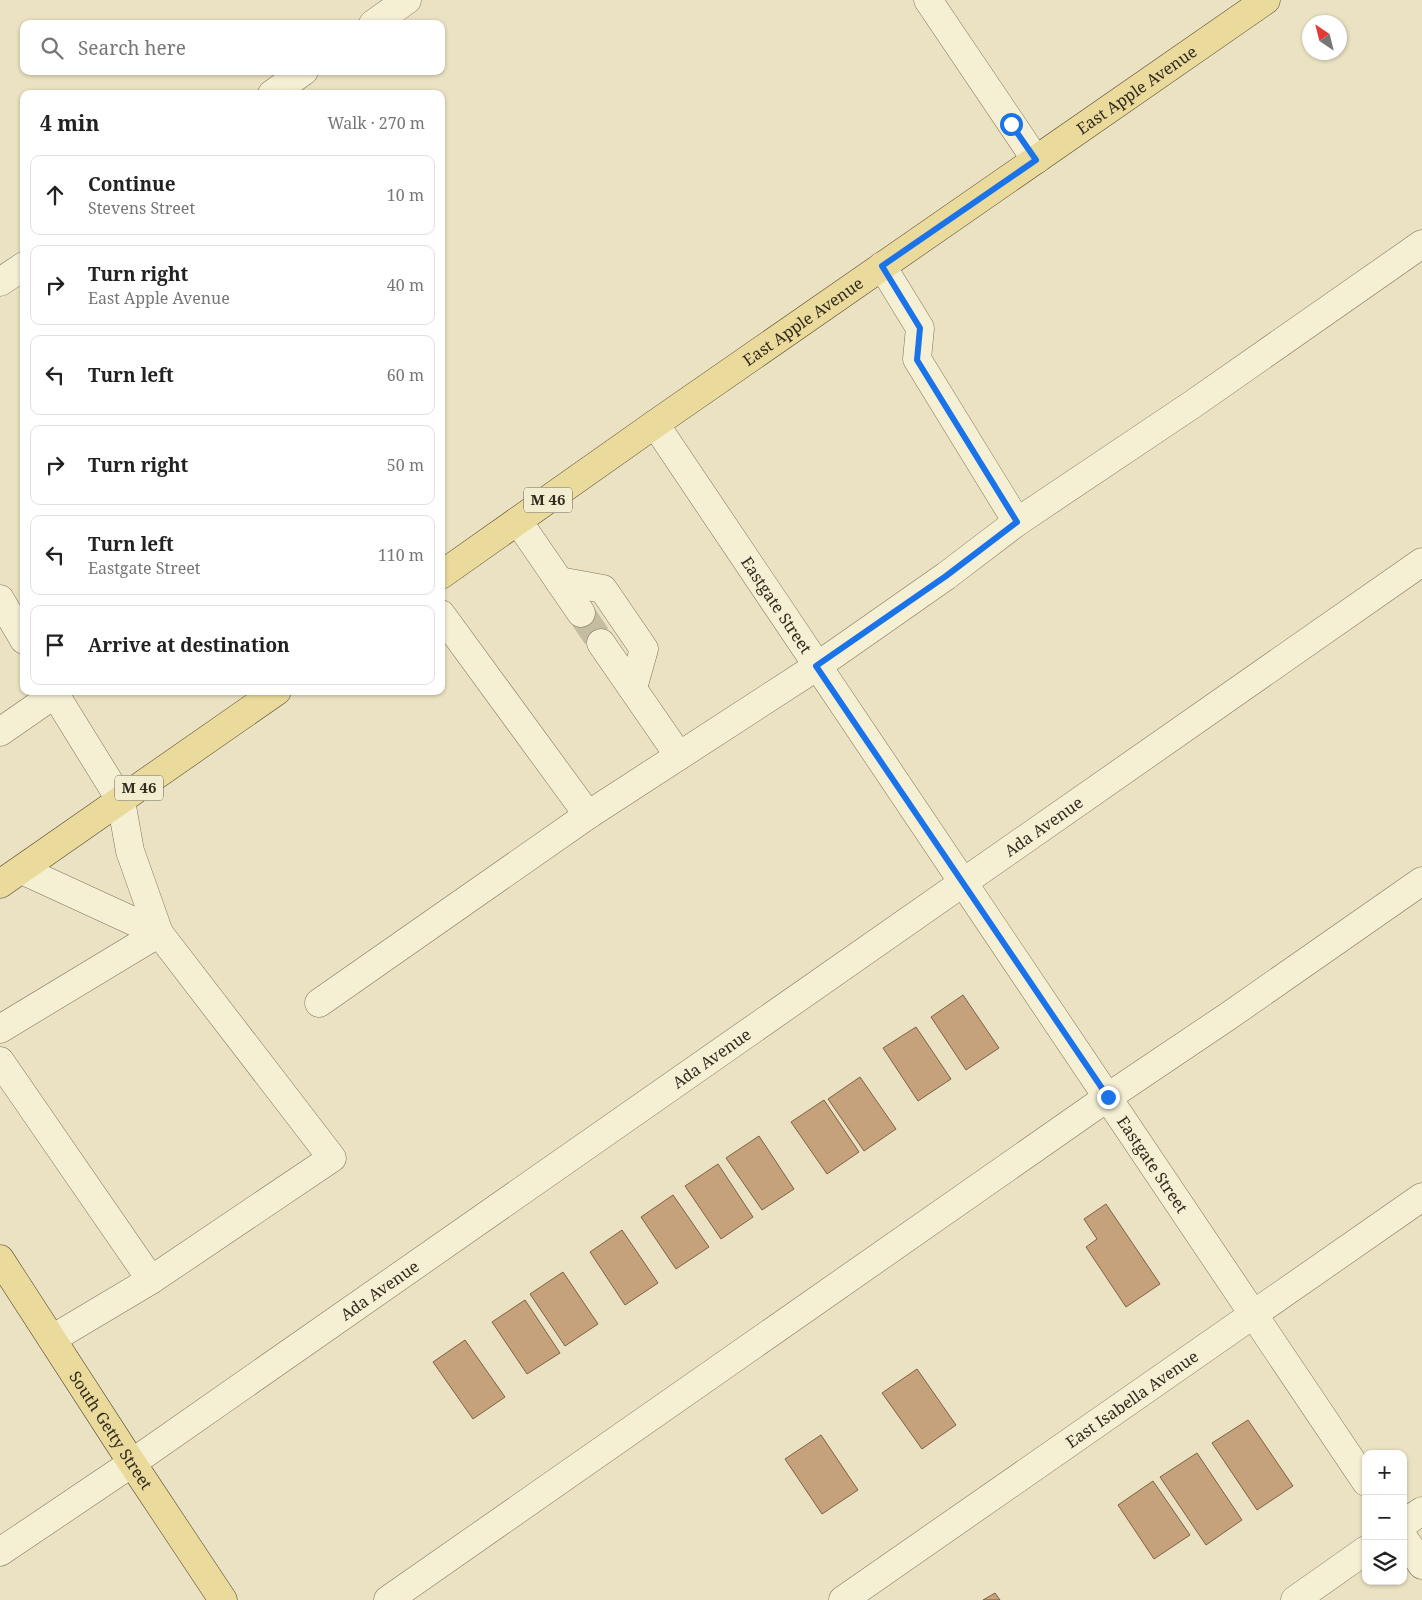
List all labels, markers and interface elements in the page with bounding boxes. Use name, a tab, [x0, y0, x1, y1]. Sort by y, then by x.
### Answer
north arrow	[1302, 15, 1347, 60]
search box	[20, 20, 445, 75]
icon: search	[38, 34, 66, 62]
text: Search here	[78, 35, 186, 61]
street label: East Apple Avenue	[1072, 40, 1201, 139]
text: 4 min	[40, 109, 99, 137]
text: Walk · 270 m	[328, 112, 425, 134]
route start	[1000, 113, 1023, 136]
text: Continue	[88, 171, 176, 197]
icon: ahead	[41, 181, 69, 209]
text: 10 m	[387, 184, 424, 206]
text: Stevens Street	[88, 197, 195, 219]
text: Turn right	[88, 261, 188, 287]
icon: right	[41, 271, 69, 299]
street label: East Apple Avenue	[738, 272, 868, 371]
text: 40 m	[387, 274, 424, 296]
text: East Apple Avenue	[88, 287, 230, 309]
icon: left	[41, 361, 69, 389]
text: Turn left	[88, 362, 174, 388]
text: 60 m	[387, 364, 424, 386]
icon: right	[41, 451, 69, 479]
text: Turn right	[88, 452, 188, 478]
text: 50 m	[387, 454, 424, 476]
road number: M 46	[524, 488, 572, 512]
text: Turn left	[88, 531, 174, 557]
icon: left	[41, 541, 69, 569]
text: 110 m	[378, 544, 424, 566]
street label: Eastgate Street	[736, 552, 817, 658]
text: Eastgate Street	[88, 557, 200, 579]
icon: arrive	[41, 631, 69, 659]
text: Arrive at destination	[88, 632, 290, 658]
road number: M 46	[115, 776, 163, 800]
street label: Ada Avenue	[1000, 791, 1087, 862]
street label: Ada Avenue	[668, 1023, 755, 1093]
route end	[1097, 1086, 1120, 1109]
street label: Eastgate Street	[1112, 1112, 1193, 1217]
street label: Ada Avenue	[336, 1255, 423, 1325]
street label: East Isabella Avenue	[1061, 1345, 1203, 1453]
street label: South Getty Street	[64, 1367, 158, 1494]
map controls	[1362, 1450, 1407, 1585]
button: +	[1362, 1450, 1407, 1495]
button: −	[1362, 1495, 1407, 1540]
button: layers	[1362, 1540, 1407, 1585]

